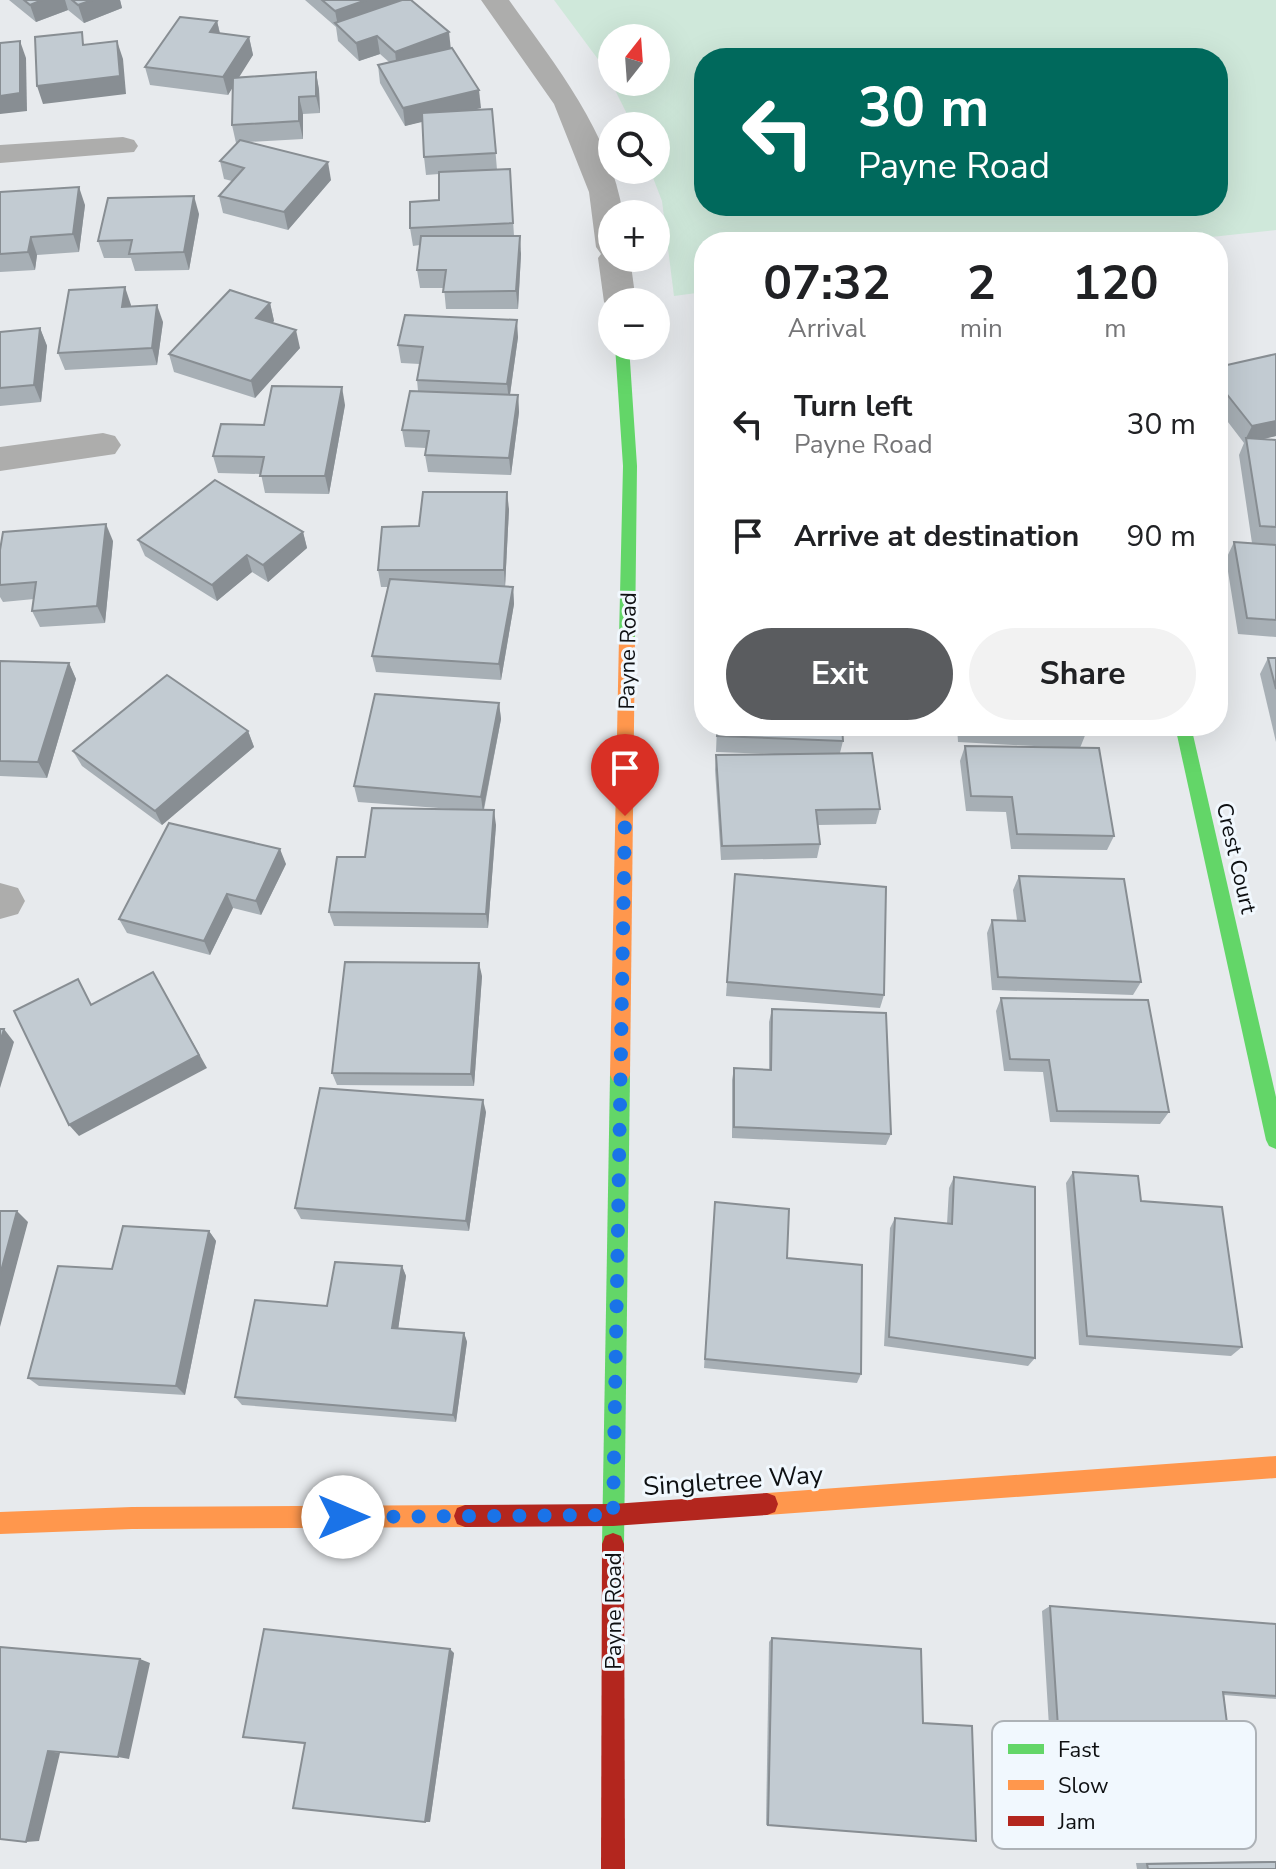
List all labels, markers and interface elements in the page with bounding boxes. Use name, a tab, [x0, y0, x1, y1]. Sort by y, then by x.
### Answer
north arrow	[598, 24, 670, 96]
map controls	[598, 24, 670, 360]
text: 30 m	[858, 69, 989, 146]
icon: left	[726, 80, 830, 184]
button: search	[598, 112, 670, 184]
text: Payne Road	[858, 142, 1050, 191]
button: +	[598, 200, 670, 272]
text: 07:32	[763, 250, 890, 316]
text: 2	[967, 250, 996, 316]
text: 120	[1072, 250, 1159, 316]
button: −	[598, 288, 670, 360]
text: Arrival	[788, 311, 866, 346]
text: min	[960, 311, 1003, 346]
text: m	[1104, 311, 1127, 346]
text: Turn left	[794, 386, 912, 427]
icon: left	[726, 402, 770, 446]
text: 30 m	[1127, 404, 1196, 445]
text: Payne Road	[794, 427, 933, 462]
icon: arrive	[726, 514, 770, 558]
text: Arrive at destination	[794, 516, 1079, 557]
text: 90 m	[1127, 516, 1196, 557]
street label: Payne Road	[612, 592, 644, 710]
button: Exit	[726, 628, 953, 720]
button: Share	[969, 628, 1196, 720]
pin	[591, 734, 659, 816]
icon: arrive	[603, 746, 647, 790]
street label: Crest Court	[1209, 800, 1263, 917]
street label: Singletree Way	[642, 1457, 825, 1504]
position arrow	[301, 1475, 385, 1559]
street label: Payne Road	[599, 1552, 629, 1670]
legend	[992, 1721, 1256, 1849]
text: Fast	[1058, 1735, 1100, 1765]
text: Slow	[1058, 1771, 1109, 1801]
text: Jam	[1057, 1807, 1096, 1837]

